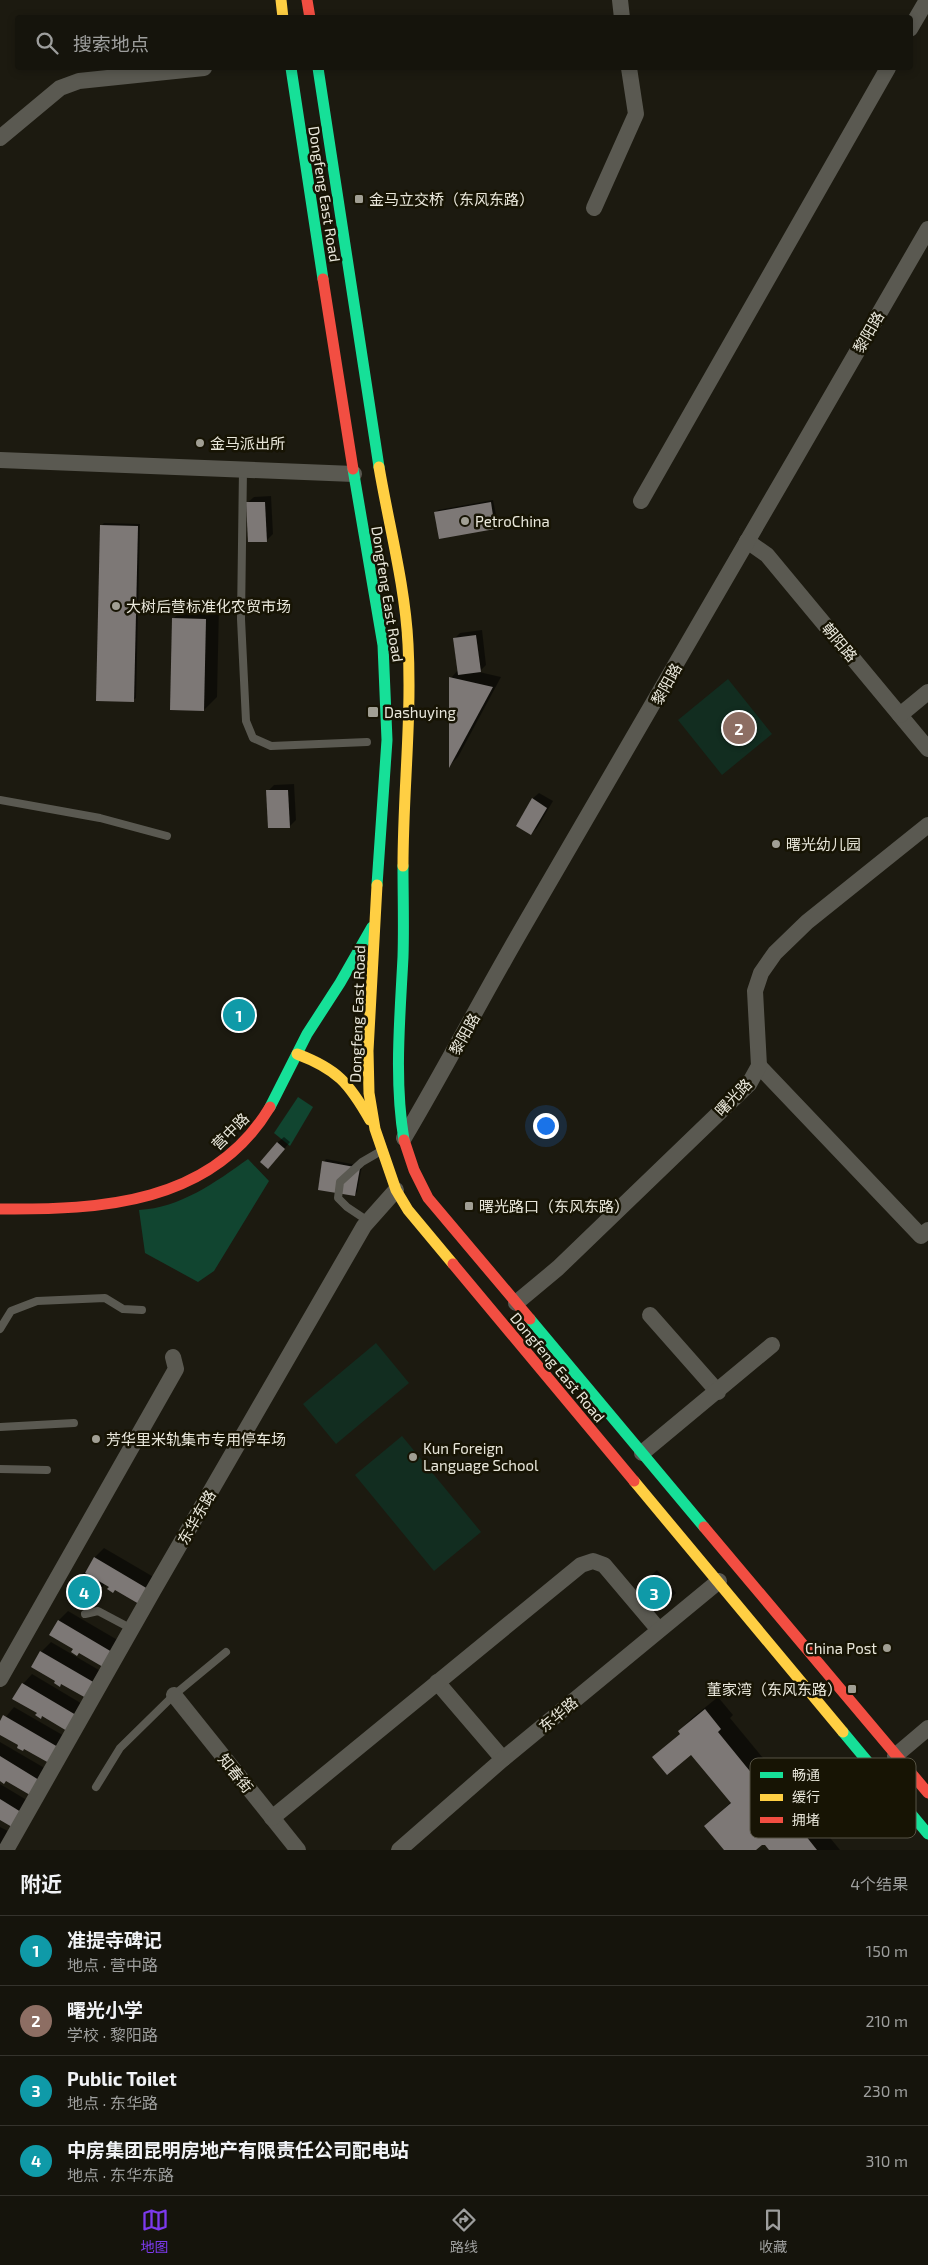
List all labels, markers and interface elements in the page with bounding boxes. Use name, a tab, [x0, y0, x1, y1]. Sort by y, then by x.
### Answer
search box	[15, 15, 913, 70]
icon: search	[33, 29, 61, 57]
text: 搜索地点	[73, 32, 149, 55]
street label: Dongfeng East Road	[305, 125, 345, 263]
place label: 金马立交桥（东风东路）	[369, 190, 534, 208]
marker: 金马立交桥（东风东路）	[353, 193, 365, 205]
street label: 黎阳路	[849, 308, 887, 356]
place label: 金马派出所	[210, 434, 285, 452]
marker: 金马派出所	[194, 437, 206, 449]
place label: PetroChina	[475, 512, 550, 530]
marker: PetroChina	[459, 515, 471, 527]
street label: Dongfeng East Road	[368, 525, 408, 663]
place label: 大树后营标准化农贸市场	[126, 597, 291, 615]
marker: 大树后营标准化农贸市场	[110, 600, 122, 612]
street label: 朝阳路	[819, 619, 861, 665]
street label: 黎阳路	[647, 660, 685, 708]
place label: Dashuying	[384, 703, 456, 721]
marker: Dashuying	[366, 705, 380, 719]
pin: 2	[723, 709, 755, 747]
place label: 曙光幼儿园	[786, 835, 861, 853]
marker: 曙光幼儿园	[770, 838, 782, 850]
street label: Dongfeng East Road	[346, 945, 368, 1083]
pin: 1	[223, 996, 255, 1034]
street label: 黎阳路	[445, 1010, 483, 1058]
street label: 曙光路	[711, 1075, 755, 1119]
street label: 营中路	[208, 1109, 252, 1153]
your location	[533, 1113, 559, 1139]
place label: 曙光路口（东风东路）	[479, 1197, 629, 1215]
marker: 曙光路口（东风东路）	[463, 1200, 475, 1212]
street label: Dongfeng East Road	[507, 1309, 609, 1425]
place label: 芳华里米轨集市专用停车场	[106, 1430, 286, 1448]
marker: 芳华里米轨集市专用停车场	[90, 1433, 102, 1445]
place label: Kun Foreign Language School	[423, 1439, 539, 1474]
marker: Kun Foreign Language School	[407, 1451, 419, 1463]
street label: 东华东路	[173, 1487, 219, 1547]
pin: 4	[68, 1573, 100, 1611]
pin: 3	[638, 1574, 670, 1612]
place label: China Post	[805, 1639, 877, 1657]
marker: China Post	[881, 1642, 893, 1654]
place label: 董家湾（东风东路）	[707, 1680, 842, 1698]
marker: 董家湾（东风东路）	[846, 1683, 858, 1695]
street label: 东华路	[535, 1693, 581, 1735]
street label: 知春街	[215, 1750, 257, 1796]
legend	[750, 1758, 916, 1838]
text: 畅通	[792, 1766, 820, 1783]
text: 缓行	[792, 1788, 820, 1805]
text: 拥堵	[792, 1811, 820, 1828]
text: 附近	[20, 1871, 62, 1896]
text: 4个结果	[850, 1874, 908, 1893]
text: 准提寺碑记	[67, 1928, 162, 1951]
text: 1	[33, 1941, 39, 1960]
text: 150 m	[866, 1941, 908, 1960]
text: 地点 · 营中路	[67, 1955, 158, 1974]
text: 曙光小学	[67, 1998, 143, 2021]
text: 2	[31, 2011, 41, 2030]
text: 210 m	[865, 2011, 908, 2030]
text: 学校 · 黎阳路	[67, 2025, 158, 2044]
text: Public Toilet	[67, 2067, 177, 2090]
text: 3	[31, 2081, 41, 2100]
text: 230 m	[863, 2081, 908, 2100]
text: 地点 · 东华路	[67, 2093, 158, 2112]
text: 中房集团昆明房地产有限责任公司配电站	[67, 2138, 409, 2161]
text: 4	[31, 2151, 41, 2170]
text: 310 m	[866, 2151, 908, 2170]
text: 地点 · 东华东路	[67, 2165, 174, 2184]
tab: 地图	[141, 2206, 169, 2256]
tab: 路线	[450, 2206, 478, 2256]
tab: 收藏	[759, 2206, 787, 2256]

